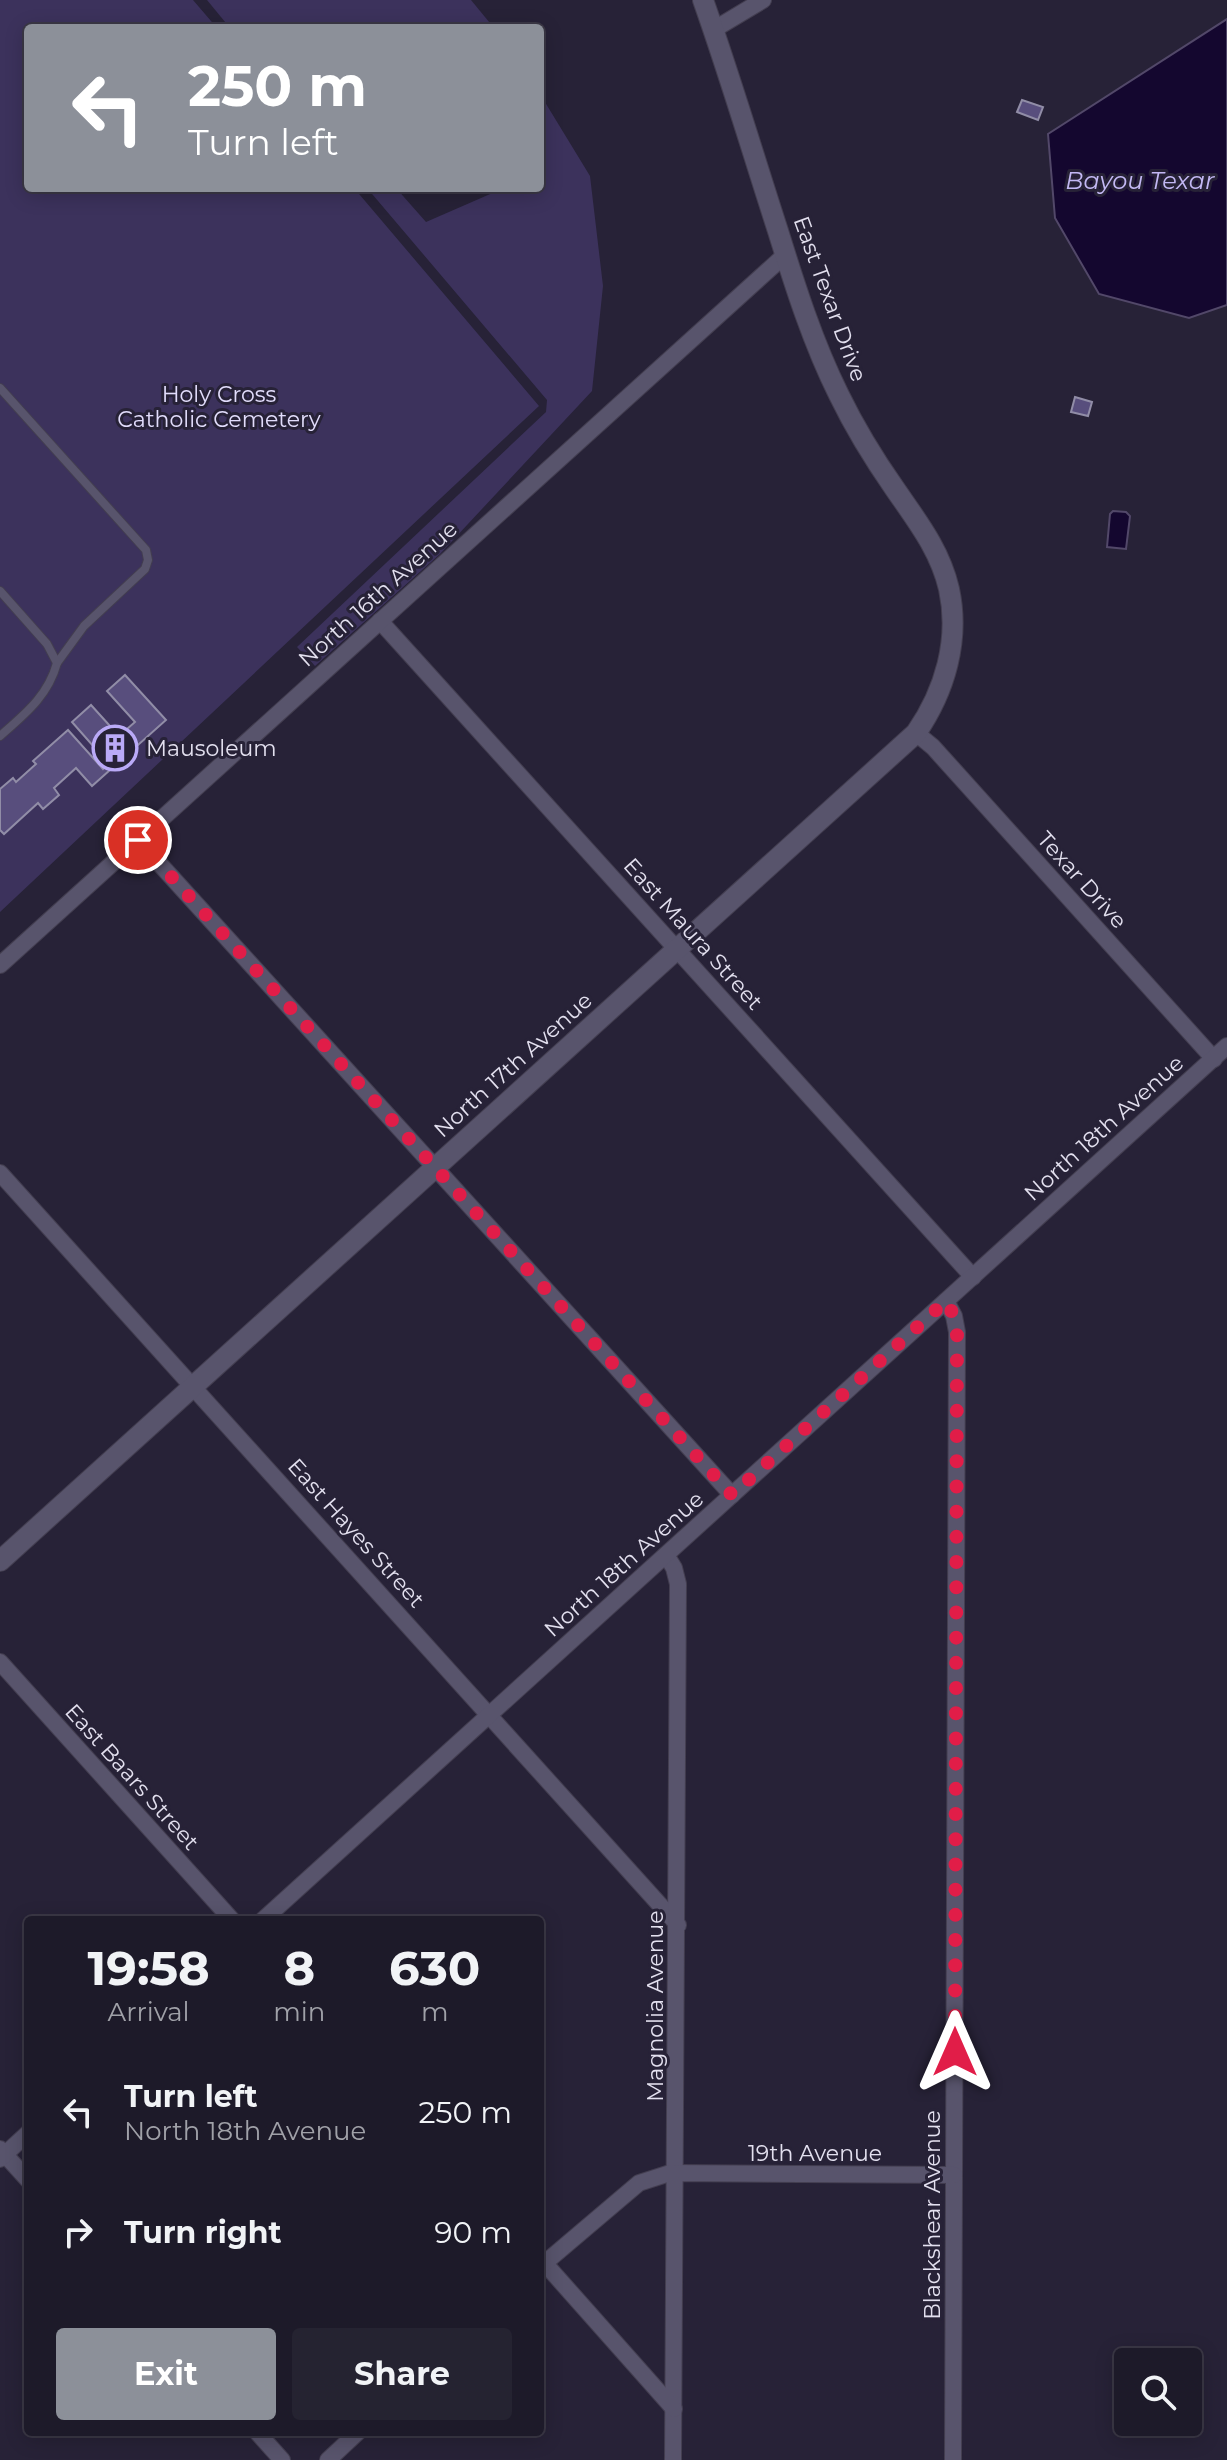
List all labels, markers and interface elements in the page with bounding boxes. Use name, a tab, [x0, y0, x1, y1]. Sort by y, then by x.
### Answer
text: 250 m	[188, 52, 367, 120]
icon: left	[56, 56, 160, 160]
text: Turn left	[188, 120, 339, 164]
water label: Bayou Texar	[1065, 166, 1216, 195]
street label: East Texar Drive	[788, 213, 872, 385]
park label: Holy Cross Catholic Cemetery	[117, 381, 321, 433]
street label: North 16th Avenue	[293, 516, 463, 672]
building icon: Mausoleum	[91, 724, 139, 772]
place label: Mausoleum	[146, 735, 277, 762]
pin	[104, 806, 172, 874]
icon: arrive	[116, 818, 160, 862]
street label: Texar Drive	[1031, 826, 1133, 934]
street label: East Maura Street	[618, 853, 768, 1016]
street label: North 17th Avenue	[428, 987, 598, 1143]
street label: North 18th Avenue	[1019, 1049, 1189, 1207]
street label: East Hayes Street	[282, 1453, 430, 1613]
street label: North 18th Avenue	[539, 1485, 709, 1643]
street label: East Baars Street	[59, 1698, 205, 1856]
street label: Magnolia Avenue	[642, 1910, 669, 2102]
text: 19:58	[88, 1939, 210, 1997]
text: 8	[283, 1939, 315, 1997]
text: 630	[389, 1939, 480, 1997]
text: Arrival	[108, 1996, 190, 2028]
text: min	[273, 1996, 325, 2028]
text: m	[421, 1996, 448, 2028]
position arrow	[913, 2010, 997, 2094]
text: Turn left	[124, 2078, 257, 2115]
icon: left	[56, 2090, 100, 2134]
text: 250 m	[418, 2094, 512, 2131]
street label: Blackshear Avenue	[919, 2110, 946, 2320]
text: North 18th Avenue	[124, 2115, 366, 2147]
street label: 19th Avenue	[748, 2140, 882, 2167]
icon: right	[56, 2210, 100, 2254]
text: Turn right	[124, 2214, 281, 2251]
text: 90 m	[434, 2214, 512, 2251]
button: Exit	[56, 2328, 276, 2420]
button: Share	[292, 2328, 512, 2420]
map controls	[1114, 2348, 1202, 2436]
button: search	[1114, 2348, 1202, 2436]

